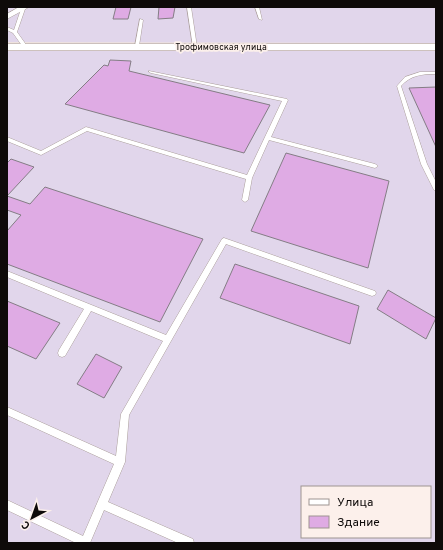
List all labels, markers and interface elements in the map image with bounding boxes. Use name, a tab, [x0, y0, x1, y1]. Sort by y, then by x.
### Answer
street label: Трофимовская улица	[175, 42, 267, 53]
legend	[301, 486, 431, 538]
text: Улица	[337, 495, 373, 511]
north arrow	[12, 498, 52, 538]
text: Здание	[337, 515, 380, 531]
text: С	[19, 517, 33, 532]

